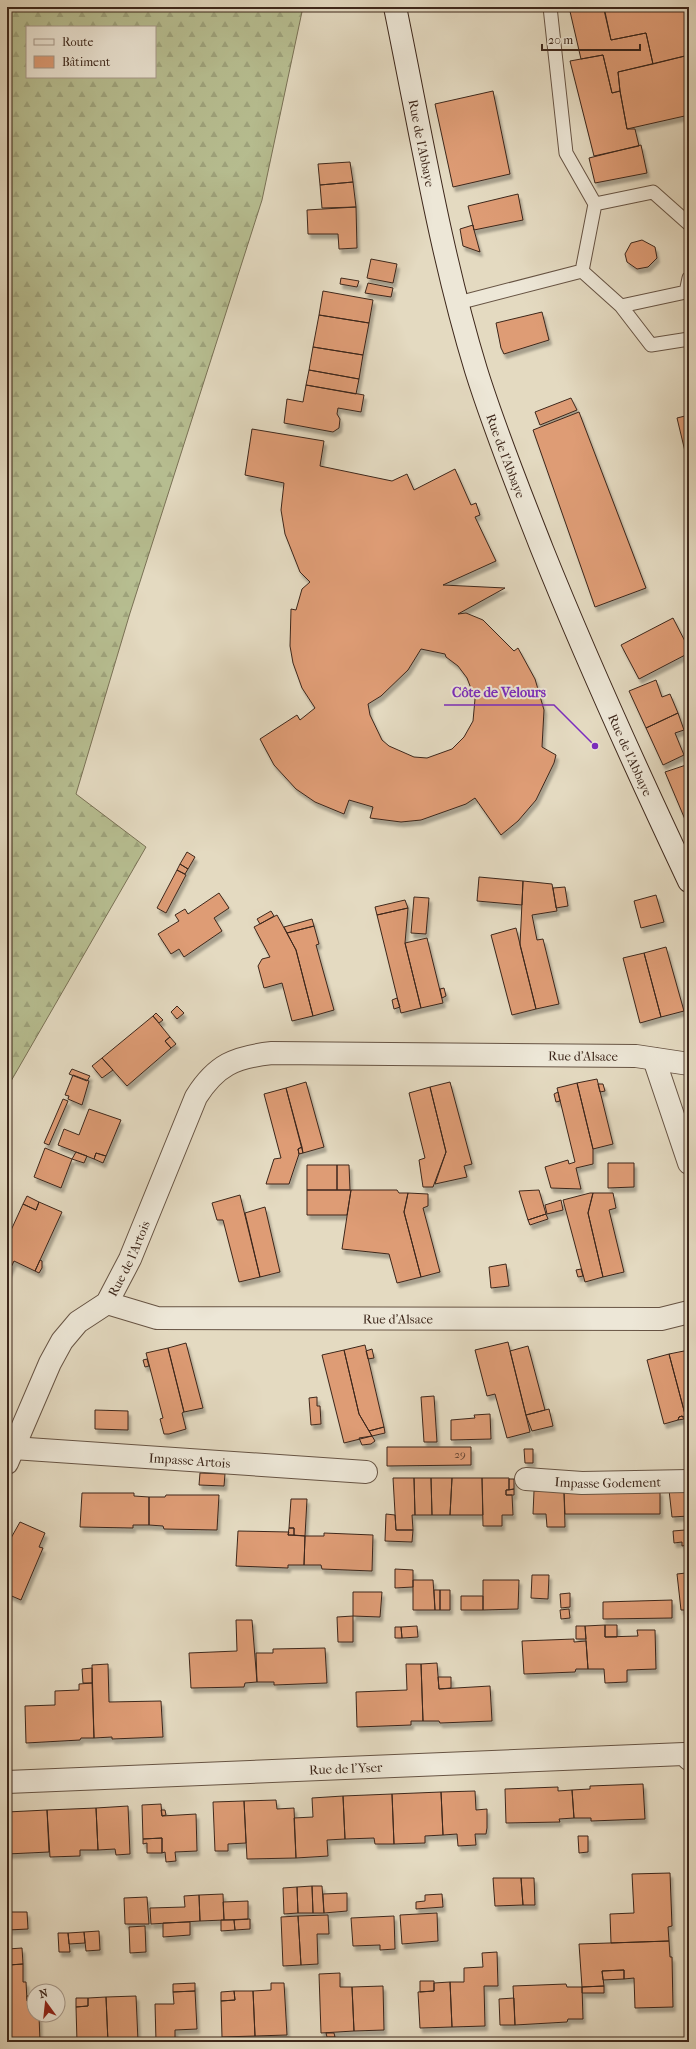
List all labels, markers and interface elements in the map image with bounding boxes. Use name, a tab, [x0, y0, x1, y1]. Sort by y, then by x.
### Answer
legend	[26, 26, 156, 78]
scale bar	[542, 26, 640, 52]
text: 20 m	[548, 33, 573, 47]
text: Route	[62, 35, 94, 49]
text: Bâtiment	[62, 55, 111, 69]
street label: Rue de l'Abbaye	[406, 98, 438, 189]
street label: Rue de l'Abbaye	[483, 412, 529, 501]
callout: Côte de Velours	[444, 679, 554, 705]
text: Côte de Velours	[452, 684, 547, 701]
street label: Rue de l'Abbaye	[605, 712, 656, 799]
street label: Rue d'Alsace	[548, 1048, 619, 1064]
street label: Rue de l'Artois	[105, 1218, 153, 1299]
street label: Rue d'Alsace	[363, 1311, 433, 1327]
house number: 29	[454, 1448, 466, 1461]
street label: Impasse Artois	[148, 1450, 231, 1471]
street label: Impasse Godement	[554, 1474, 662, 1491]
street label: Rue de l'Yser	[309, 1759, 383, 1778]
north arrow	[26, 1983, 66, 2023]
text: N	[38, 1986, 50, 2001]

